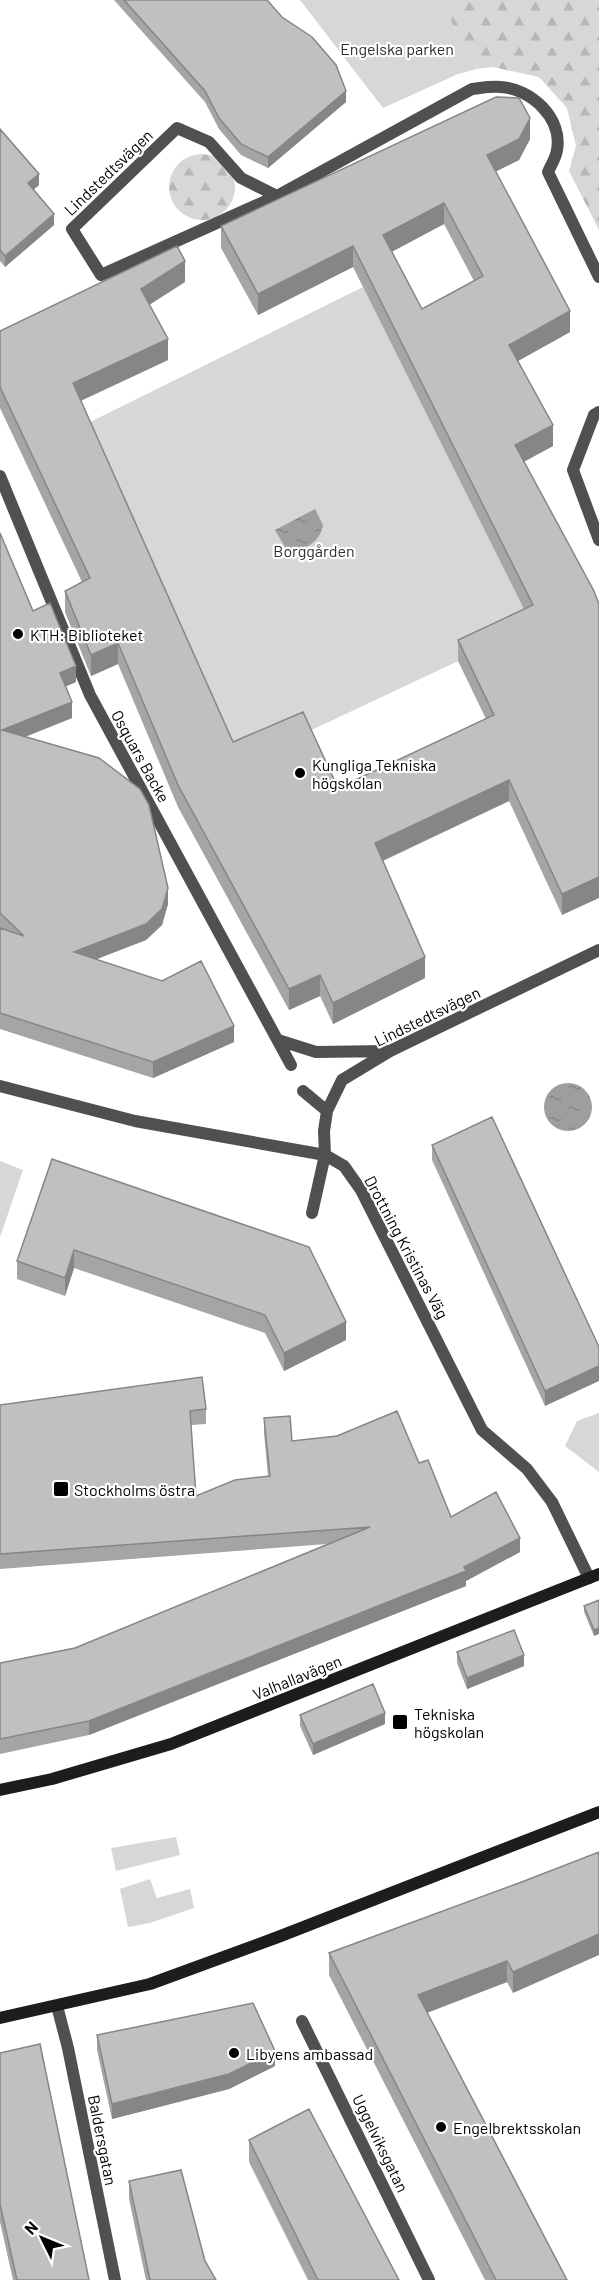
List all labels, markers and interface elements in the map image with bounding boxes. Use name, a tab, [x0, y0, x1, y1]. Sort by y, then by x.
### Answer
park label: Engelska parken	[340, 39, 454, 58]
street label: Lindstedtsvägen	[60, 125, 156, 219]
park label: Borggården	[273, 541, 355, 560]
place label: KTH: Biblioteket	[30, 625, 143, 644]
marker: KTH: Biblioteket	[11, 627, 25, 641]
street label: Osquars Backe	[108, 707, 174, 805]
place label: Kungliga Tekniska högskolan	[312, 755, 436, 792]
marker: Kungliga Tekniska högskolan	[293, 766, 307, 780]
street label: Lindstedtsvägen	[371, 982, 483, 1050]
street label: Drottning Kristinas Väg	[361, 1172, 453, 1322]
marker: Stockholms östra	[52, 1480, 70, 1498]
place label: Stockholms östra	[74, 1480, 195, 1499]
street label: Valhallavägen	[250, 1651, 344, 1703]
place label: Tekniska högskolan	[414, 1704, 484, 1741]
marker: Tekniska högskolan	[391, 1713, 409, 1731]
place label: Libyens ambassad	[246, 2044, 373, 2063]
marker: Libyens ambassad	[227, 2046, 241, 2060]
street label: Uggelviksgatan	[349, 2091, 413, 2195]
street label: Baldersgatan	[85, 2093, 121, 2187]
place label: Engelbrektsskolan	[453, 2118, 581, 2137]
marker: Engelbrektsskolan	[434, 2120, 448, 2134]
north arrow	[12, 2208, 72, 2268]
text: N	[20, 2217, 41, 2238]

